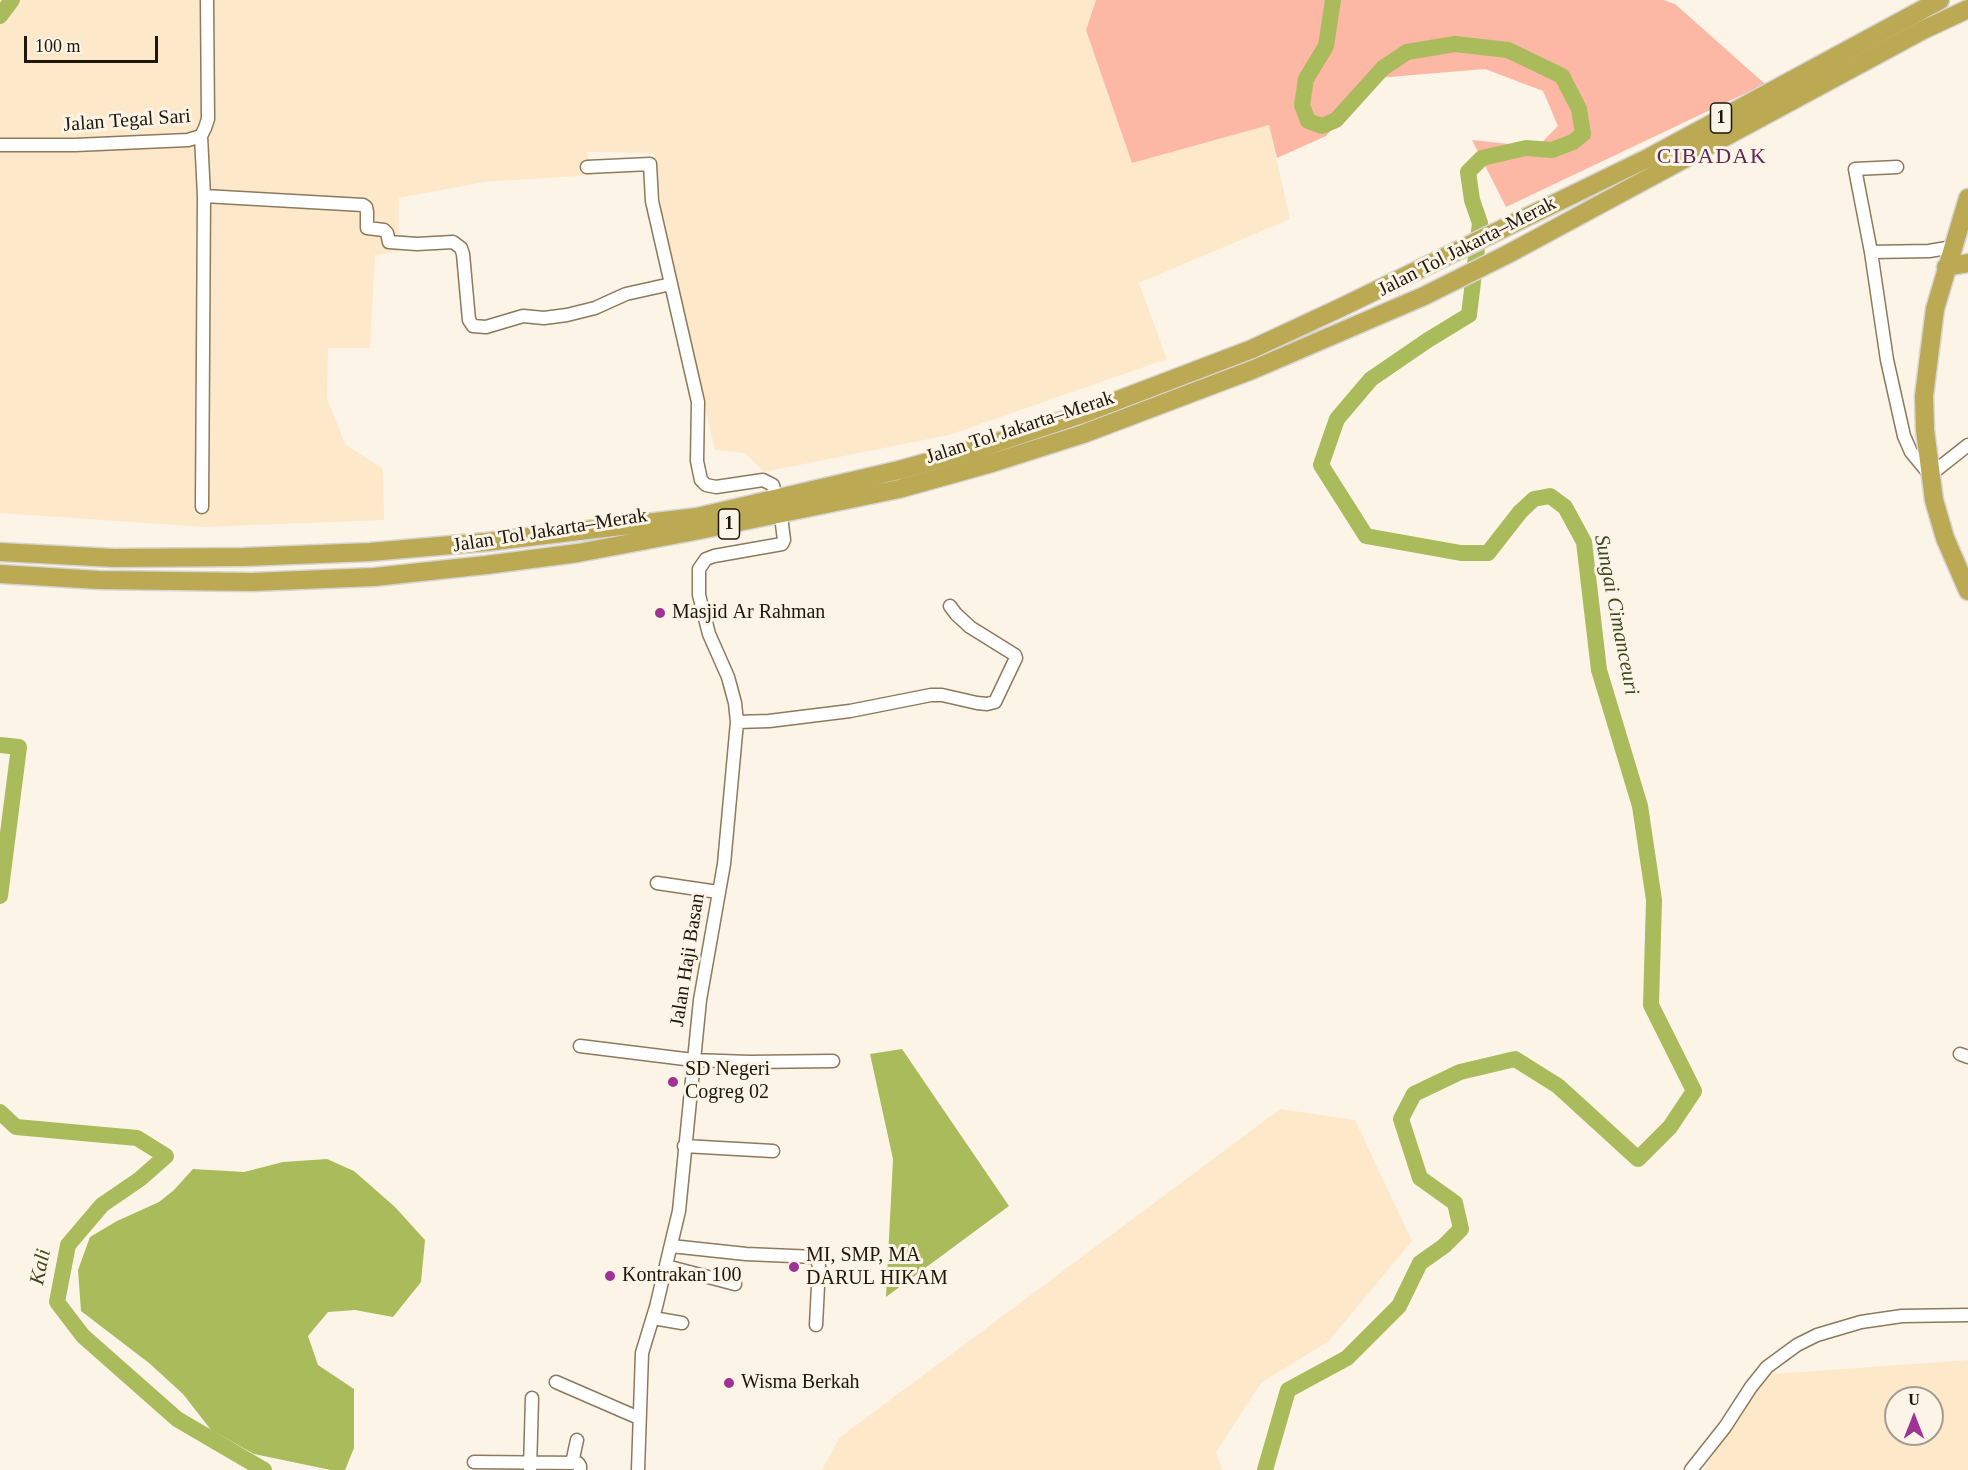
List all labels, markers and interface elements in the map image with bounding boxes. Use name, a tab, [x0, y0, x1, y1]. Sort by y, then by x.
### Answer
scale bar	[27, 24, 160, 62]
text: 100 m	[35, 36, 81, 56]
road number: 1	[1710, 103, 1732, 133]
street label: Jalan Tegal Sari	[63, 105, 191, 137]
district label: CIBADAK	[1657, 144, 1767, 170]
street label: Jalan Tol Jakarta–Merak	[1374, 192, 1560, 302]
street label: Jalan Tol Jakarta–Merak	[923, 386, 1117, 470]
street label: Jalan Tol Jakarta–Merak	[451, 504, 649, 558]
road number: 1	[718, 509, 740, 539]
water label: Sungai Cimanceuri	[1588, 533, 1644, 697]
place label: Masjid Ar Rahman	[672, 601, 825, 625]
marker: Masjid Ar Rahman	[653, 606, 667, 620]
street label: Jalan Haji Basan	[666, 892, 710, 1028]
place label: SD Negeri Cogreg 02	[685, 1058, 770, 1105]
marker: SD Negeri Cogreg 02	[666, 1075, 680, 1089]
place label: MI, SMP, MA DARUL HIKAM	[806, 1244, 948, 1291]
water label: Kali	[25, 1247, 57, 1287]
marker: MI, SMP, MA DARUL HIKAM	[787, 1260, 801, 1274]
place label: Kontrakan 100	[622, 1264, 741, 1288]
marker: Kontrakan 100	[603, 1269, 617, 1283]
place label: Wisma Berkah	[741, 1371, 860, 1395]
marker: Wisma Berkah	[722, 1376, 736, 1390]
north arrow	[1884, 1386, 1944, 1446]
text: U	[1908, 1391, 1920, 1408]

